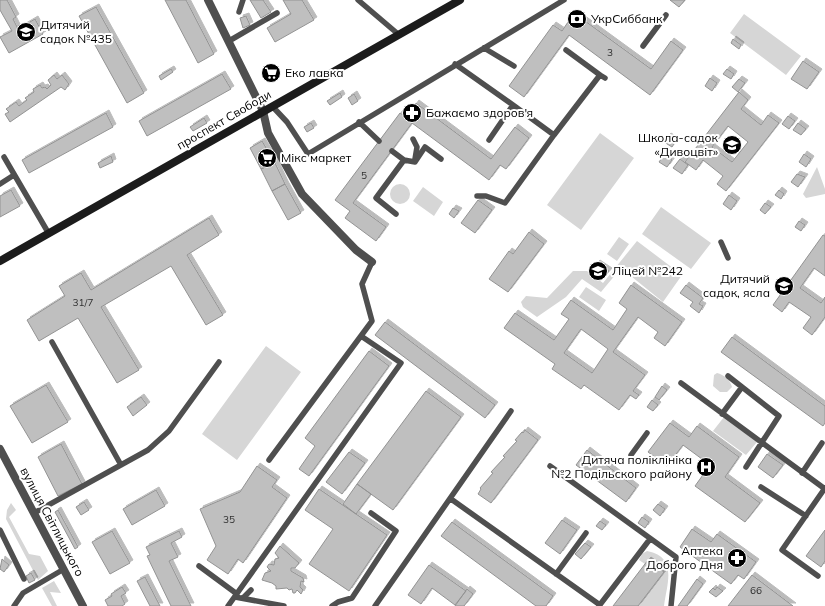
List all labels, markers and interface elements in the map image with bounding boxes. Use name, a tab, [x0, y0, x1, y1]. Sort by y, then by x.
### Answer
bank icon: УкрСиббанк	[566, 8, 588, 30]
place label: УкрСиббанк	[590, 11, 663, 26]
place label: Дитячий садок №435	[40, 17, 112, 46]
school or university icon: Дитячий садок №435	[15, 21, 37, 43]
house number: 3	[607, 46, 613, 59]
supermarket icon: Еко лавка	[260, 62, 282, 84]
place label: Еко лавка	[285, 65, 343, 80]
street label: проспект Свободи	[174, 86, 274, 153]
pharmacy icon: Бажаємо здоров'я	[401, 102, 423, 124]
place label: Бажаємо здоров'я	[426, 105, 533, 120]
place label: Школа-садок «Дивоцвіт»	[638, 130, 719, 159]
school or university icon: Школа-садок «Дивоцвіт»	[721, 134, 743, 156]
supermarket icon: Мікс маркет	[256, 147, 278, 169]
place label: Мікс маркет	[281, 150, 352, 165]
house number: 5	[361, 169, 367, 182]
school or university icon: Ліцей №242	[587, 260, 609, 282]
place label: Ліцей №242	[612, 263, 683, 278]
place label: Дитячий садок, ясла	[703, 271, 770, 300]
school or university icon: Дитячий садок, ясла	[773, 275, 795, 297]
house number: 31/7	[73, 296, 93, 309]
place label: Дитяча поліклініка №2 Подільского району	[551, 452, 692, 481]
hospital icon: Дитяча поліклініка №2 Подільского району	[695, 456, 717, 478]
street label: вулиця Світлицького	[17, 465, 88, 579]
house number: 35	[223, 513, 235, 526]
place label: Аптека Доброго Дня	[646, 543, 723, 572]
pharmacy icon: Аптека Доброго Дня	[726, 547, 748, 569]
house number: 66	[750, 584, 762, 597]

